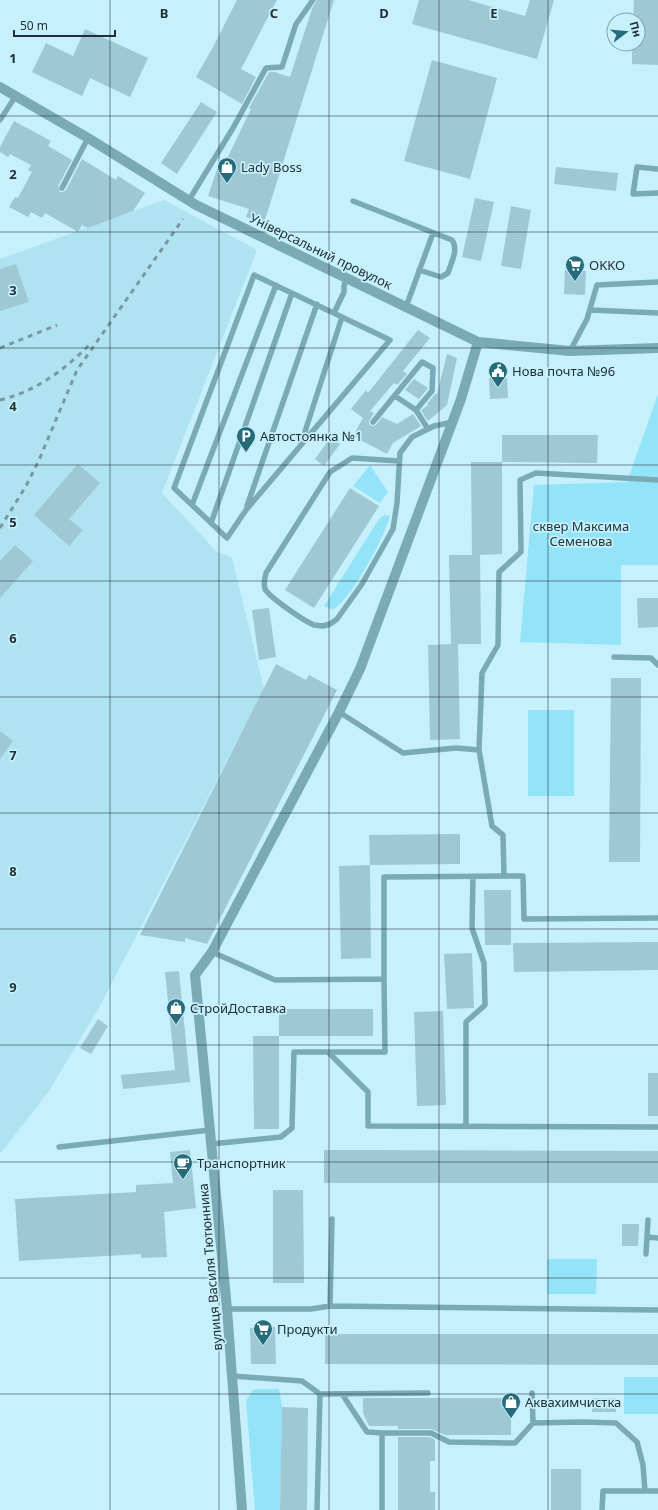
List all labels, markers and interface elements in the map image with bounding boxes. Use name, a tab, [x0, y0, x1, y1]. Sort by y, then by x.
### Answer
text: B	[160, 4, 168, 22]
text: C	[270, 4, 278, 22]
text: D	[379, 4, 389, 22]
text: E	[490, 4, 498, 22]
scale bar	[14, 12, 115, 38]
north arrow	[606, 12, 646, 52]
text: 50 m	[20, 17, 48, 34]
text: Пн	[627, 20, 645, 39]
text: 1	[9, 49, 17, 67]
shop icon: Lady Boss	[216, 156, 238, 184]
place label: Lady Boss	[241, 158, 302, 176]
text: 2	[9, 165, 17, 183]
street label: Універсальний провулок	[247, 209, 395, 293]
supermarket icon: OKKO	[564, 254, 586, 282]
place label: OKKO	[589, 256, 625, 274]
text: 3	[9, 281, 17, 299]
public building icon: Нова почта №96	[487, 360, 509, 388]
place label: Нова почта №96	[512, 362, 615, 380]
text: 4	[9, 397, 17, 415]
parking icon: Автостоянка №1	[235, 425, 257, 453]
place label: Автостоянка №1	[260, 427, 362, 445]
text: 5	[9, 513, 17, 531]
park label: сквер Максима Семенова	[533, 517, 629, 550]
text: 6	[9, 629, 17, 647]
text: 7	[9, 746, 17, 764]
text: 8	[9, 862, 17, 880]
text: 9	[9, 978, 17, 996]
shop icon: СтройДоставка	[165, 997, 187, 1025]
place label: СтройДоставка	[190, 999, 286, 1017]
cafe icon: Транспортник	[172, 1152, 194, 1180]
place label: Транспортник	[197, 1154, 286, 1172]
street label: вулиця Василя Тютюнника	[194, 1183, 226, 1351]
supermarket icon: Продукти	[252, 1318, 274, 1346]
place label: Продукти	[277, 1320, 338, 1338]
shop icon: Аквахимчистка	[500, 1391, 522, 1419]
place label: Аквахимчистка	[525, 1393, 621, 1411]

